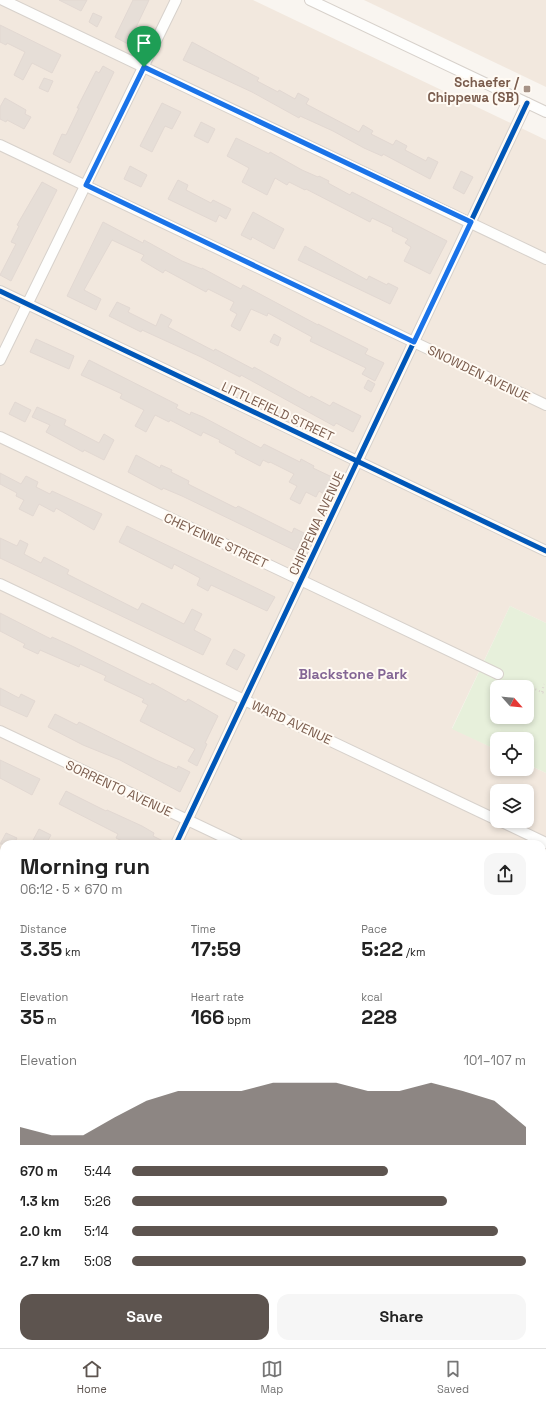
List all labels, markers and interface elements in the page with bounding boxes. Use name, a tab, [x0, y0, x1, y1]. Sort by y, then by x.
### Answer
pin	[127, 26, 161, 67]
icon: arrive	[133, 32, 155, 54]
place label: Schaefer / Chippewa (SB)	[427, 74, 520, 106]
marker: Schaefer / Chippewa (SB)	[522, 84, 532, 94]
street label: SNOWDEN AVENUE	[425, 341, 533, 406]
street label: LITTLEFIELD STREET	[219, 378, 337, 445]
street label: CHIPPEWA AVENUE	[285, 469, 348, 578]
street label: CHEYENNE STREET	[161, 509, 271, 572]
district label: Blackstone Park	[299, 665, 408, 683]
north arrow	[490, 680, 534, 724]
map controls	[490, 680, 534, 828]
street label: WARD AVENUE	[249, 696, 335, 748]
button: locate	[490, 732, 534, 776]
street label: SORRENTO AVENUE	[63, 756, 175, 821]
button: layers	[490, 784, 534, 828]
text: Morning run	[20, 852, 150, 880]
button: share	[484, 853, 526, 895]
text: 06:12 · 5 × 670 m	[20, 881, 122, 898]
text: Distance	[20, 922, 67, 936]
text: Time	[191, 922, 216, 936]
text: Pace	[361, 922, 387, 936]
text: 3.35	[20, 936, 62, 962]
text: 17:59	[191, 936, 241, 962]
text: 5:22	[361, 936, 403, 962]
text: km	[62, 945, 81, 959]
text: /km	[403, 945, 425, 959]
text: Elevation	[20, 990, 68, 1004]
text: Heart rate	[191, 990, 244, 1004]
text: kcal	[361, 990, 383, 1004]
text: 35	[20, 1004, 44, 1030]
text: 166	[191, 1004, 224, 1030]
text: 228	[361, 1004, 397, 1030]
text: m	[44, 1013, 56, 1027]
text: bpm	[224, 1013, 251, 1027]
text: Elevation	[20, 1052, 77, 1069]
text: 101–107 m	[464, 1052, 526, 1069]
text: 670 m	[20, 1163, 58, 1180]
text: 5:44	[84, 1163, 111, 1180]
text: 1.3 km	[20, 1193, 59, 1210]
text: 5:26	[84, 1193, 111, 1210]
text: 2.0 km	[20, 1223, 62, 1240]
text: 5:14	[84, 1223, 109, 1240]
text: 2.7 km	[20, 1253, 60, 1270]
text: 5:08	[84, 1253, 112, 1270]
button: Save	[20, 1294, 269, 1340]
button: Share	[277, 1294, 526, 1340]
tab: Home	[77, 1358, 107, 1396]
tab: Map	[260, 1358, 283, 1396]
tab: Saved	[437, 1358, 469, 1396]

